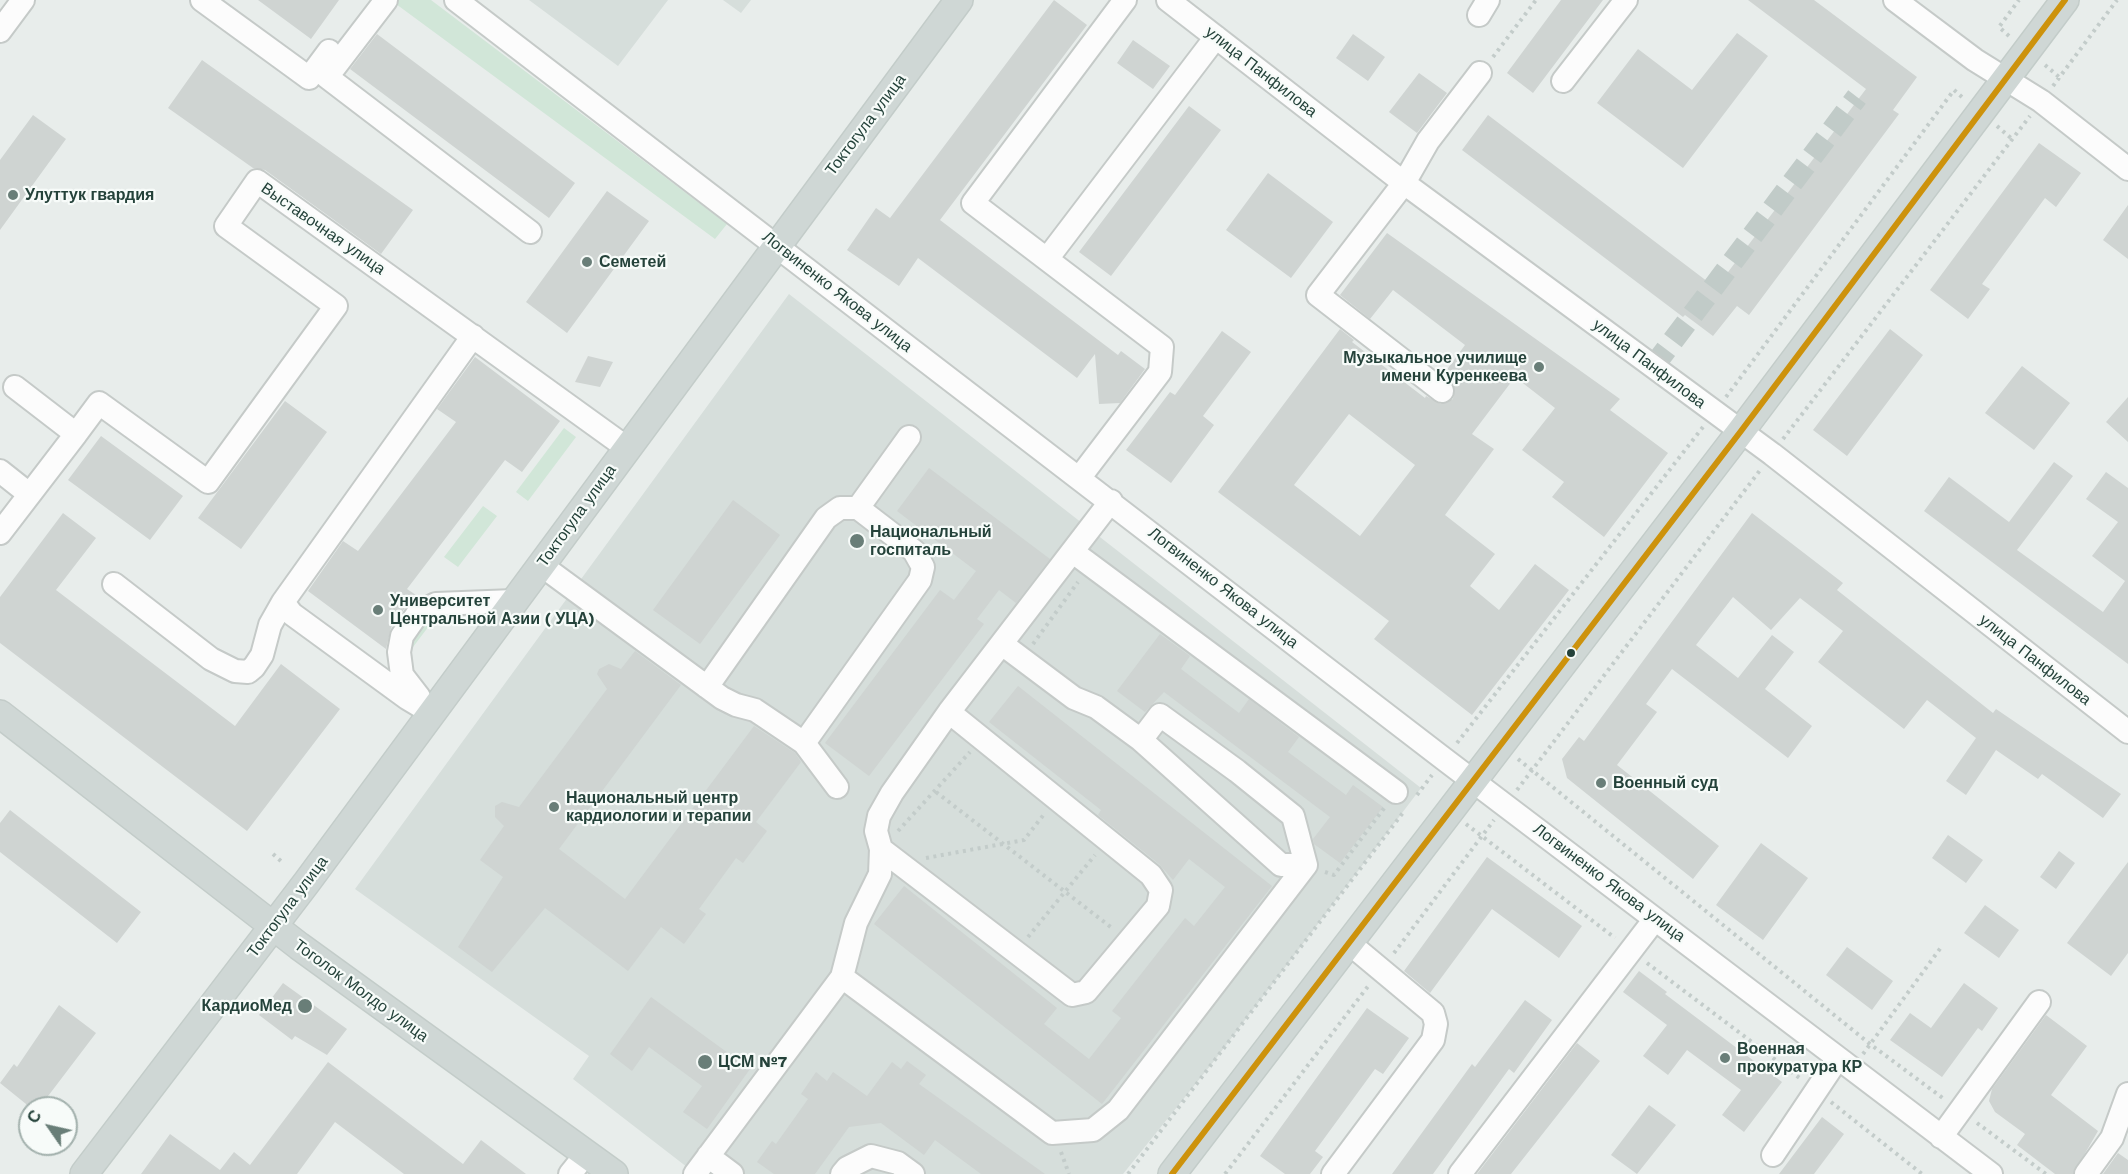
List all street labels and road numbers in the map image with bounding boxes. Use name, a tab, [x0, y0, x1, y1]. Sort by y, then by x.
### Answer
street label: улица Панфилова	[1201, 22, 1321, 122]
street label: Токтогула улица	[822, 71, 910, 179]
street label: Выставочная улица	[257, 179, 389, 279]
street label: Логвиненко Якова улица	[758, 227, 916, 357]
street label: улица Панфилова	[1589, 315, 1709, 413]
street label: Токтогула улица	[533, 461, 621, 571]
street label: Логвиненко Якова улица	[1144, 523, 1302, 653]
street label: улица Панфилова	[1975, 610, 2095, 710]
street label: Логвиненко Якова улица	[1529, 820, 1689, 946]
street label: Токтогула улица	[244, 853, 332, 961]
street label: Тоголок Молдо улица	[290, 936, 432, 1046]

